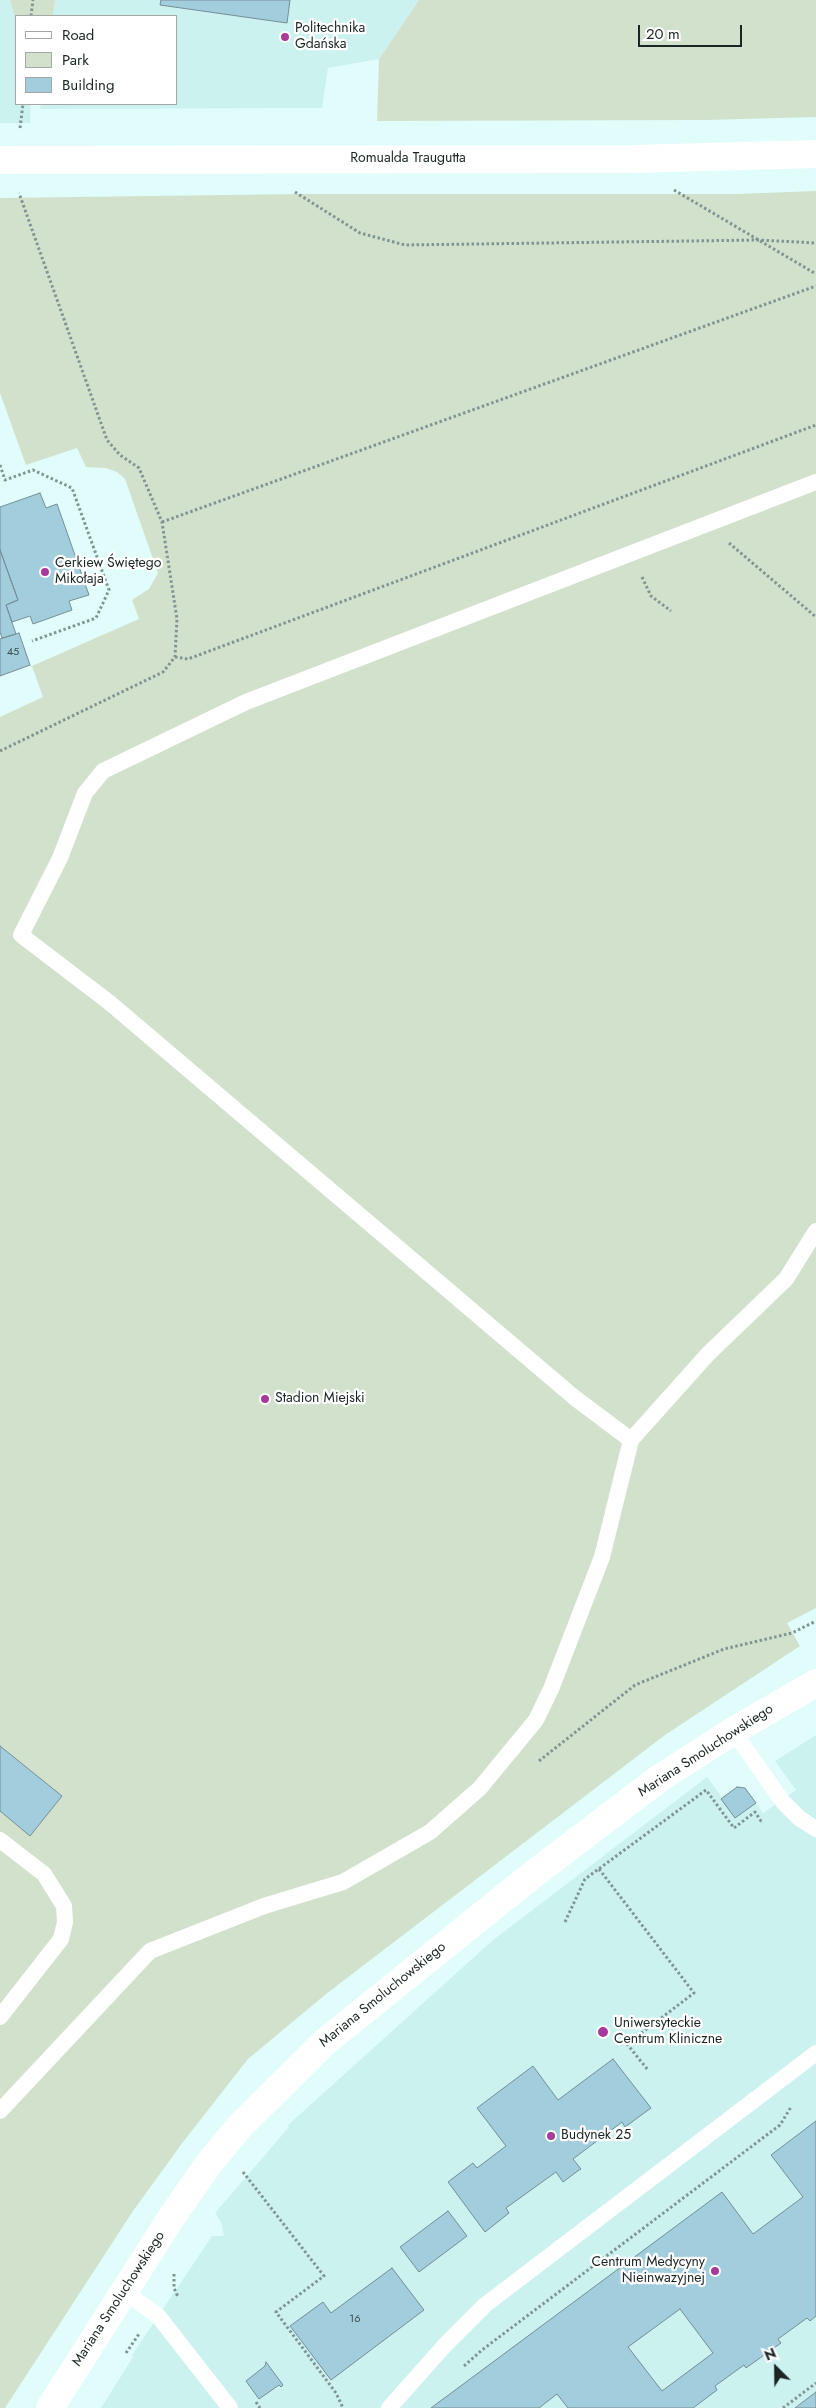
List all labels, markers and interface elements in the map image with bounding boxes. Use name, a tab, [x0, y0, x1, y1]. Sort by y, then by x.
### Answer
legend	[15, 15, 178, 105]
scale bar	[641, 15, 745, 47]
place label: Politechnika Gdańska	[295, 21, 365, 54]
text: 20 m	[646, 23, 680, 45]
text: Road	[62, 24, 94, 46]
marker: Politechnika Gdańska	[279, 31, 291, 43]
text: Park	[62, 49, 89, 71]
text: Building	[62, 74, 114, 96]
street label: Romualda Traugutta	[350, 151, 466, 167]
place label: Cerkiew Świętego Mikołaja	[55, 556, 161, 588]
marker: Cerkiew Świętego Mikołaja	[39, 566, 51, 578]
house number: 45	[7, 645, 19, 659]
place label: Stadion Miejski	[275, 1391, 365, 1407]
marker: Stadion Miejski	[259, 1393, 271, 1405]
street label: Mariana Smoluchowskiego	[635, 1701, 777, 1801]
street label: Mariana Smoluchowskiego	[316, 1939, 450, 2051]
place label: Uniwersyteckie Centrum Kliniczne	[614, 2016, 722, 2048]
marker: Uniwersyteckie Centrum Kliniczne	[596, 2025, 610, 2039]
place label: Budynek 25	[561, 2128, 631, 2144]
marker: Budynek 25	[545, 2130, 557, 2142]
street label: Mariana Smoluchowskiego	[69, 2228, 169, 2370]
place label: Centrum Medycyny Nieinwazyjnej	[591, 2255, 705, 2288]
marker: Centrum Medycyny Nieinwazyjnej	[709, 2265, 721, 2277]
house number: 16	[349, 2312, 361, 2326]
north arrow	[751, 2343, 801, 2393]
text: N	[761, 2343, 779, 2366]

